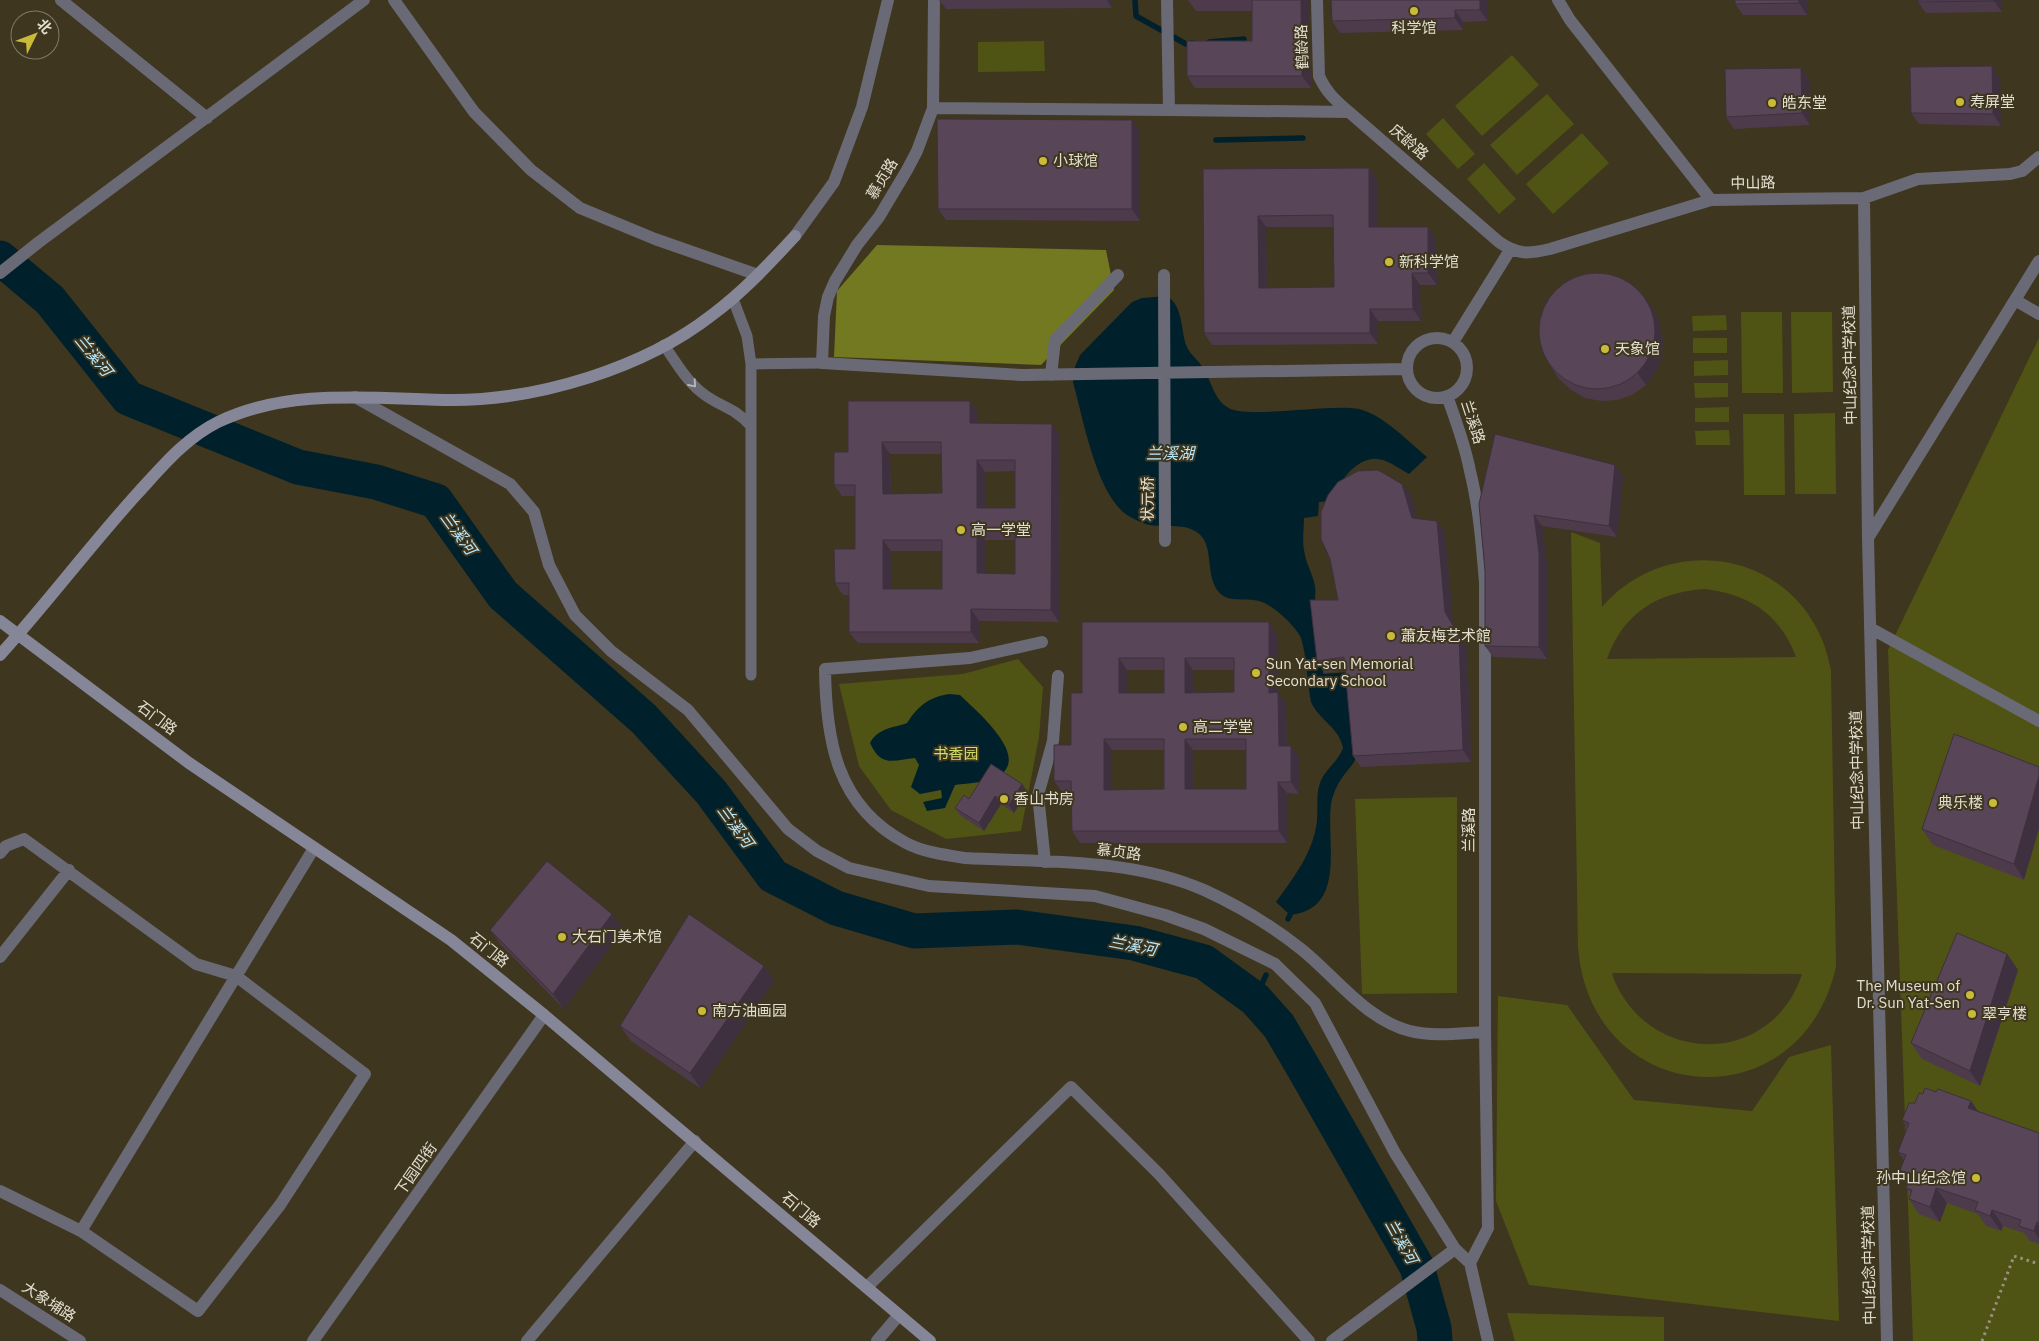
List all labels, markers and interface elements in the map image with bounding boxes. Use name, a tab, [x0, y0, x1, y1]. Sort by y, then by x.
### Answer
marker: 科学馆	[1408, 5, 1420, 17]
north arrow	[10, 10, 60, 60]
text: 北	[33, 15, 56, 38]
place label: 科学馆	[1391, 18, 1437, 37]
street label: 鹤龄路	[1291, 24, 1312, 70]
place label: 寿屏堂	[1970, 92, 2015, 111]
place label: 皓东堂	[1782, 93, 1827, 112]
marker: 寿屏堂	[1954, 96, 1966, 108]
marker: 皓东堂	[1766, 97, 1778, 109]
street label: 庆龄路	[1386, 120, 1433, 164]
place label: 小球馆	[1053, 151, 1098, 170]
street label: 慕贞路	[862, 155, 901, 203]
marker: 小球馆	[1037, 155, 1049, 167]
street label: 中山路	[1730, 173, 1776, 192]
place label: 新科学馆	[1399, 252, 1459, 271]
marker: 新科学馆	[1383, 256, 1395, 268]
street label: 中山纪念中学校道	[1839, 305, 1860, 425]
water label: 兰溪河	[71, 330, 119, 382]
place label: 天象馆	[1615, 339, 1660, 358]
marker: 天象馆	[1599, 343, 1611, 355]
one-way arrow	[688, 379, 697, 388]
street label: 兰溪路	[1457, 398, 1489, 446]
water label: 兰溪湖	[1146, 443, 1197, 463]
street label: 状元桥	[1138, 476, 1157, 522]
water label: 兰溪河	[437, 508, 483, 561]
place label: 高一学堂	[971, 520, 1031, 539]
marker: 高一学堂	[955, 524, 967, 536]
place label: 蕭友梅艺术館	[1401, 626, 1491, 645]
marker: 蕭友梅艺术館	[1385, 630, 1397, 642]
place label: Sun Yat-sen Memorial Secondary School	[1266, 654, 1413, 690]
marker: Sun Yat-sen Memorial Secondary School	[1250, 667, 1262, 679]
street label: 石门路	[134, 696, 181, 739]
street label: 中山纪念中学校道	[1846, 710, 1867, 830]
place label: 高二学堂	[1193, 717, 1253, 736]
marker: 高二学堂	[1177, 721, 1189, 733]
park label: 书香园	[933, 744, 979, 763]
place label: 香山书房	[1014, 789, 1074, 808]
marker: 香山书房	[998, 793, 1010, 805]
place label: 典乐楼	[1938, 793, 1983, 812]
marker: 典乐楼	[1987, 797, 1999, 809]
water label: 兰溪河	[714, 801, 760, 854]
street label: 兰溪路	[1459, 807, 1478, 853]
street label: 慕贞路	[1096, 839, 1143, 864]
place label: 大石门美术馆	[572, 927, 662, 946]
street label: 石门路	[466, 928, 513, 971]
marker: 大石门美术馆	[556, 931, 568, 943]
water label: 兰溪河	[1108, 931, 1161, 960]
place label: The Museum of Dr. Sun Yat-Sen	[1856, 976, 1960, 1012]
marker: The Museum of Dr. Sun Yat-Sen	[1964, 989, 1976, 1001]
place label: 南方油画园	[712, 1001, 787, 1020]
place label: 翠亨楼	[1982, 1004, 2027, 1023]
marker: 南方油画园	[696, 1005, 708, 1017]
marker: 翠亨楼	[1966, 1008, 1978, 1020]
street label: 下园四街	[391, 1139, 441, 1199]
place label: 孙中山纪念馆	[1876, 1168, 1966, 1187]
marker: 孙中山纪念馆	[1970, 1172, 1982, 1184]
street label: 石门路	[778, 1188, 825, 1231]
street label: 中山纪念中学校道	[1858, 1205, 1879, 1325]
water label: 兰溪河	[1382, 1215, 1424, 1269]
street label: 大象埔路	[19, 1277, 80, 1326]

